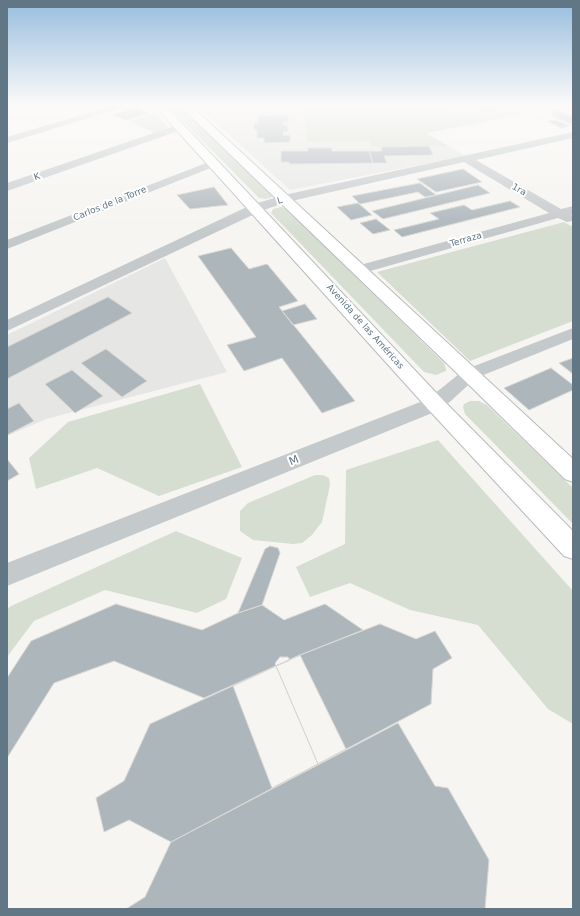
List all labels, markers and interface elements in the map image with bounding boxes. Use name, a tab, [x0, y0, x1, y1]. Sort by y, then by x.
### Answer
street label: K	[32, 171, 42, 183]
street label: 1ra	[510, 182, 528, 198]
street label: Carlos de la Torre	[72, 184, 148, 224]
street label: L	[276, 195, 284, 207]
street label: Terraza	[449, 230, 483, 250]
street label: Avenida de las Américas	[324, 282, 406, 372]
street label: M	[287, 453, 301, 469]

